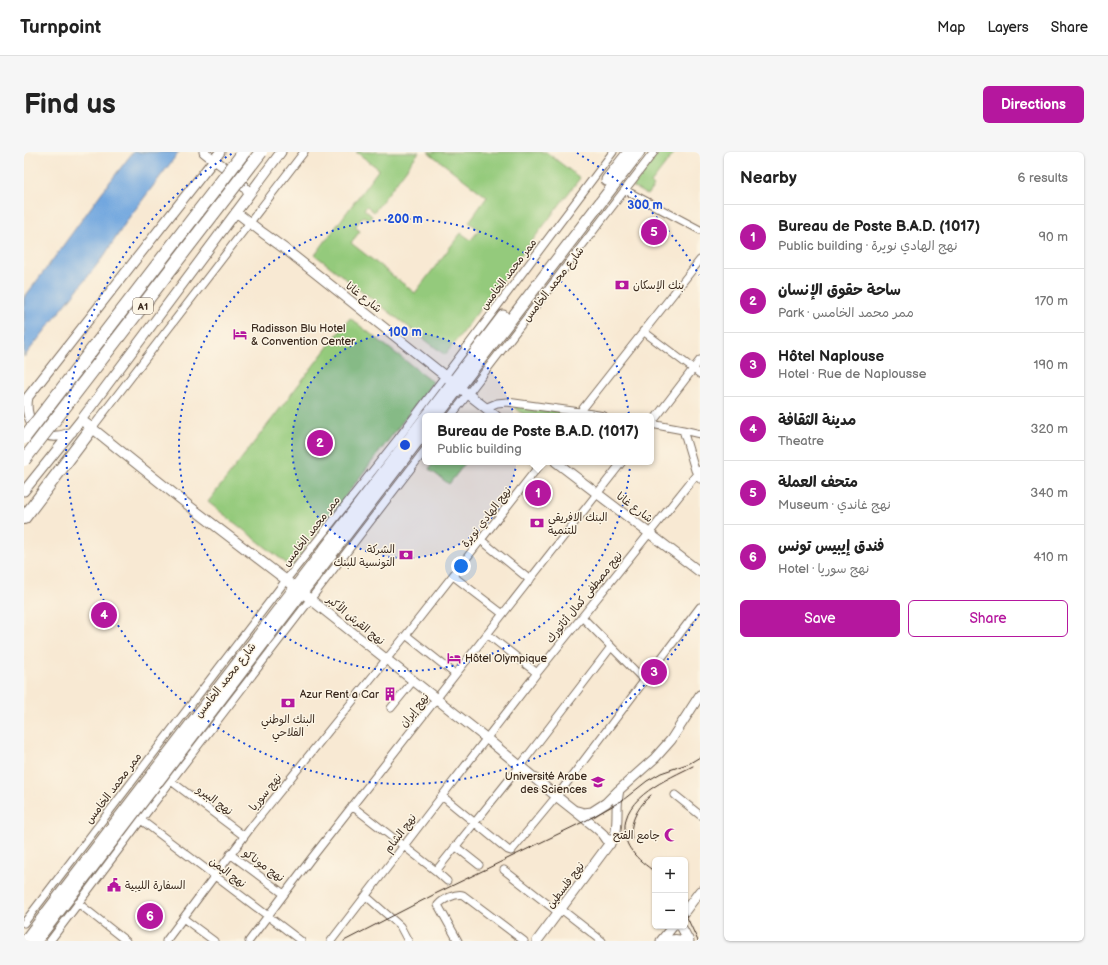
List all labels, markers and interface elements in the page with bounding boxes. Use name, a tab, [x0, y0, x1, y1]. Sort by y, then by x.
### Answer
text: Turnpoint	[20, 16, 101, 39]
text: Map	[937, 19, 965, 36]
text: Layers	[987, 19, 1029, 36]
text: Share	[1051, 19, 1088, 36]
button: Directions	[983, 86, 1084, 123]
text: Find us	[24, 88, 116, 121]
text: Nearby	[740, 168, 797, 188]
text: 6 results	[1018, 170, 1068, 186]
text: 300 m	[627, 198, 663, 213]
text: 200 m	[387, 212, 423, 227]
pin: 5	[641, 217, 667, 247]
text: Bureau de Poste B.A.D. (1017)	[778, 217, 980, 236]
text: 1	[750, 229, 756, 245]
text: 90 m	[1039, 229, 1068, 245]
street label: ممر محمد الخامس	[477, 236, 539, 312]
text: Public building · نهج الهادي نويرة	[778, 238, 958, 254]
street label: شارع محمد الخامس	[520, 244, 588, 326]
bank icon: بنك الإسكان	[614, 277, 630, 293]
street label: شارع غانا	[342, 279, 384, 317]
place label: بنك الإسكان	[633, 279, 684, 293]
text: ساحة حقوق الإنسان	[778, 281, 901, 300]
text: 2	[749, 293, 757, 309]
text: 170 m	[1035, 293, 1068, 309]
road number: A1	[133, 298, 153, 314]
text: Park · ممر محمد الخامس	[778, 305, 914, 321]
place label: Radisson Blu Hotel & Convention Center	[251, 322, 356, 348]
text: 100 m	[388, 325, 422, 340]
hotel icon: Radisson Blu Hotel & Convention Center	[232, 326, 248, 342]
text: Hôtel Naplouse	[778, 347, 884, 366]
text: 3	[749, 357, 757, 373]
text: 190 m	[1034, 357, 1068, 373]
text: Hotel · Rue de Naplousse	[778, 366, 926, 382]
text: مدينة الثقافة	[778, 411, 856, 430]
popup	[422, 413, 654, 465]
text: 4	[749, 421, 757, 437]
text: 320 m	[1030, 421, 1068, 437]
text: Bureau de Poste B.A.D. (1017)	[437, 422, 639, 441]
pin: 2	[307, 428, 333, 458]
text: Theatre	[778, 433, 824, 449]
centre of rings	[398, 438, 412, 452]
text: Public building	[437, 441, 522, 457]
text: متحف العملة	[778, 473, 858, 492]
pin: 1	[525, 478, 551, 508]
street label: نهج الهادي نويرة	[459, 485, 516, 551]
text: 5	[749, 485, 757, 501]
text: 340 m	[1030, 485, 1068, 501]
street label: شارع غانا	[613, 490, 655, 527]
street label: ممر محمد الخامس	[280, 494, 343, 569]
text: Museum · نهج غاندي	[778, 497, 891, 513]
place label: البنك الافريقي للتنمية	[548, 511, 608, 537]
bank icon: البنك الافريقي للتنمية	[529, 515, 545, 531]
text: فندق إيبيس تونس	[778, 537, 884, 556]
place label: الشركة التونسية للبنك	[333, 543, 395, 570]
bank icon: الشركة التونسية للبنك	[398, 547, 414, 563]
street label: نهج مصطفى كمال أتاتورك	[544, 549, 626, 646]
text: 6	[749, 549, 757, 565]
text: 410 m	[1033, 549, 1068, 565]
your location	[451, 556, 471, 576]
text: Hotel · نهج سوريا	[778, 561, 869, 577]
street label: نهج القرش الأكبر	[323, 592, 388, 648]
pin: 4	[91, 600, 117, 630]
button: Save	[740, 600, 900, 637]
button: Share	[908, 600, 1068, 637]
street label: شارع محمد الخامس	[192, 640, 260, 722]
hotel icon: Hôtel Olympique	[446, 650, 462, 666]
place label: Hôtel Olympique	[465, 652, 548, 665]
pin: 3	[641, 657, 667, 687]
building icon: Azur Rent a Car	[382, 686, 398, 702]
place label: Azur Rent a Car	[300, 688, 380, 701]
street label: نهج إيران	[397, 691, 433, 731]
bank icon: البنك الوطني الفلاحي	[280, 695, 296, 711]
place label: البنك الوطني الفلاحي	[261, 713, 315, 743]
street label: ممر محمد الخامس	[82, 750, 144, 826]
place label: Université Arabe des Sciences	[505, 770, 588, 796]
street label: نهج سوريا	[247, 771, 285, 814]
school or university icon: Université Arabe des Sciences	[590, 774, 606, 790]
street label: نهج البيرو	[193, 782, 235, 819]
street label: نهج الشام	[382, 811, 421, 856]
mosque icon: جامع الفتح	[663, 827, 679, 843]
place label: جامع الفتح	[613, 829, 660, 844]
street label: نهج موناكو	[239, 846, 287, 885]
street label: نهج اليمن	[206, 854, 249, 891]
map controls	[652, 857, 688, 929]
button: +	[652, 857, 688, 893]
street label: نهج فلسطين	[544, 860, 588, 912]
public building icon: السفارة الليبية	[106, 877, 122, 893]
place label: السفارة الليبية	[125, 879, 185, 893]
button: −	[652, 893, 688, 929]
pin: 6	[137, 901, 163, 931]

